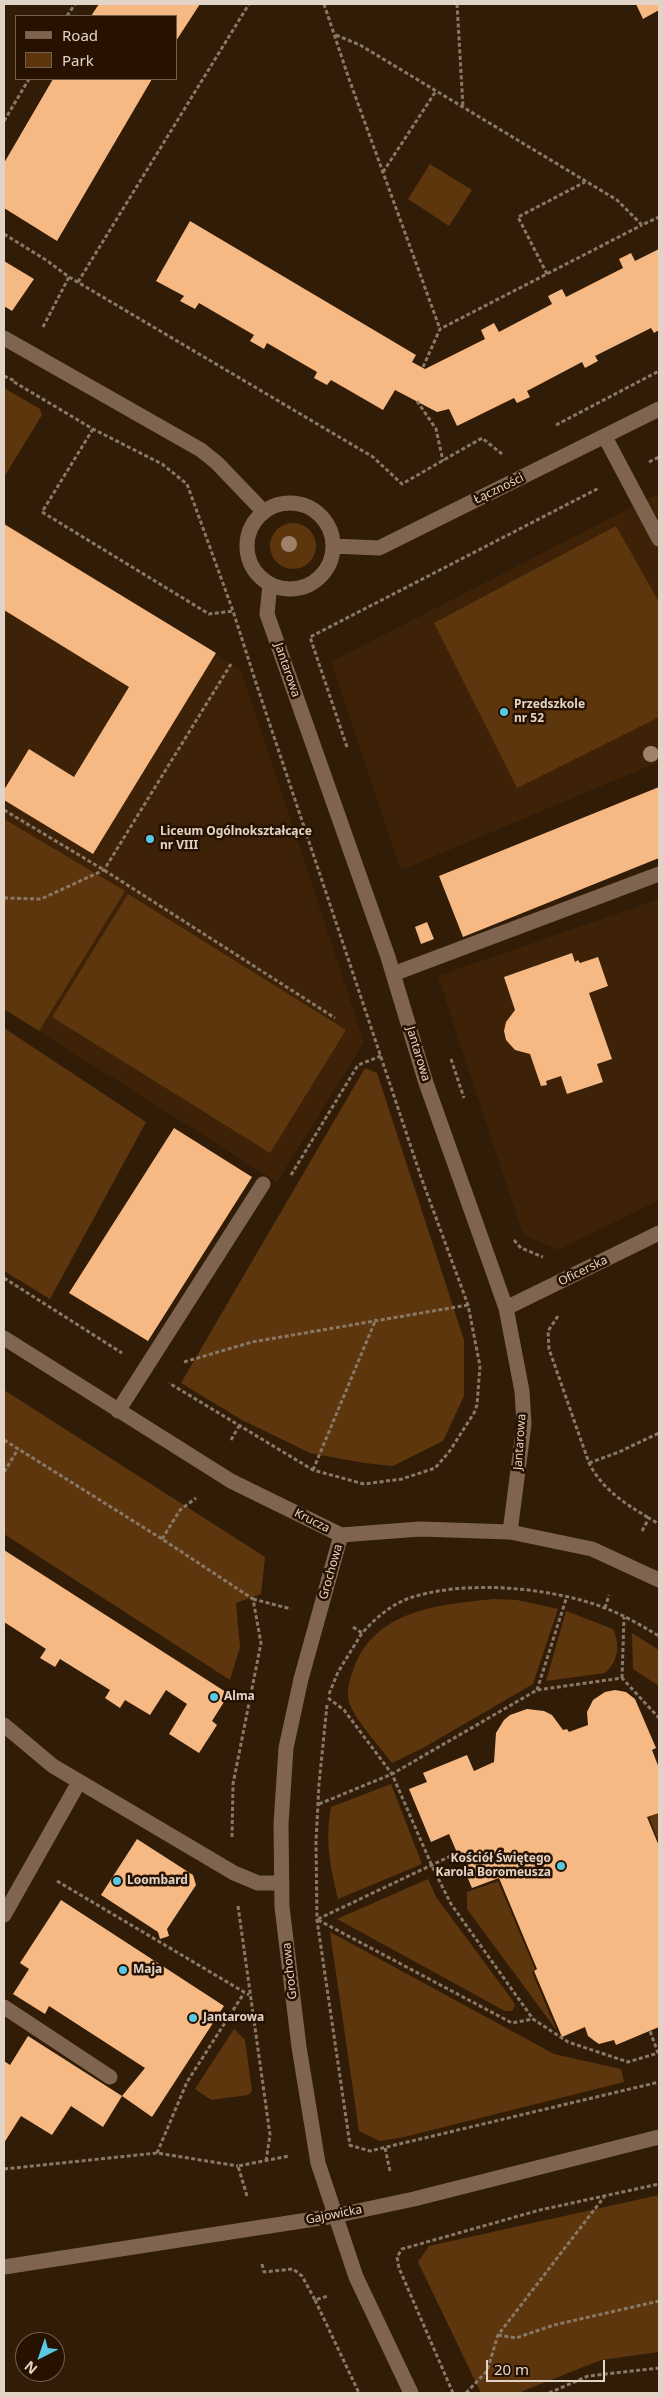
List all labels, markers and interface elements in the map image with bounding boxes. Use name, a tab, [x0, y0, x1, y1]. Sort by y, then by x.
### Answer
legend	[15, 15, 178, 80]
text: Road	[62, 25, 98, 45]
text: Park	[62, 50, 94, 70]
street label: Łączności	[472, 471, 526, 507]
street label: Jantarowa	[271, 641, 303, 699]
place label: Przedszkole nr 52	[514, 698, 585, 726]
marker: Przedszkole nr 52	[498, 706, 510, 718]
place label: Liceum Ogólnokształcące nr VIII	[160, 825, 312, 853]
marker: Liceum Ogólnokształcące nr VIII	[144, 833, 156, 845]
street label: Jantarowa	[403, 1025, 433, 1083]
street label: Oficerska	[556, 1253, 610, 1289]
street label: Jantarowa	[511, 1413, 529, 1471]
street label: Krucza	[292, 1506, 332, 1536]
street label: Grochowa	[316, 1543, 346, 1601]
place label: Alma	[224, 1690, 255, 1704]
marker: Alma	[208, 1691, 220, 1703]
place label: Kościół Świętego Karola Boromeusza	[435, 1852, 551, 1880]
marker: Kościół Świętego Karola Boromeusza	[555, 1860, 567, 1872]
place label: Loombard	[127, 1874, 188, 1888]
marker: Loombard	[111, 1875, 123, 1887]
street label: Grochowa	[280, 1942, 300, 2000]
place label: Maja	[133, 1963, 162, 1977]
marker: Maja	[117, 1964, 129, 1976]
place label: Jantarowa	[203, 2011, 264, 2025]
marker: Jantarowa	[187, 2012, 199, 2024]
street label: Gajowicka	[305, 2202, 363, 2228]
north arrow	[15, 2332, 65, 2382]
scale bar	[488, 2350, 607, 2382]
text: N	[20, 2357, 41, 2379]
text: 20 m	[494, 2359, 529, 2379]

